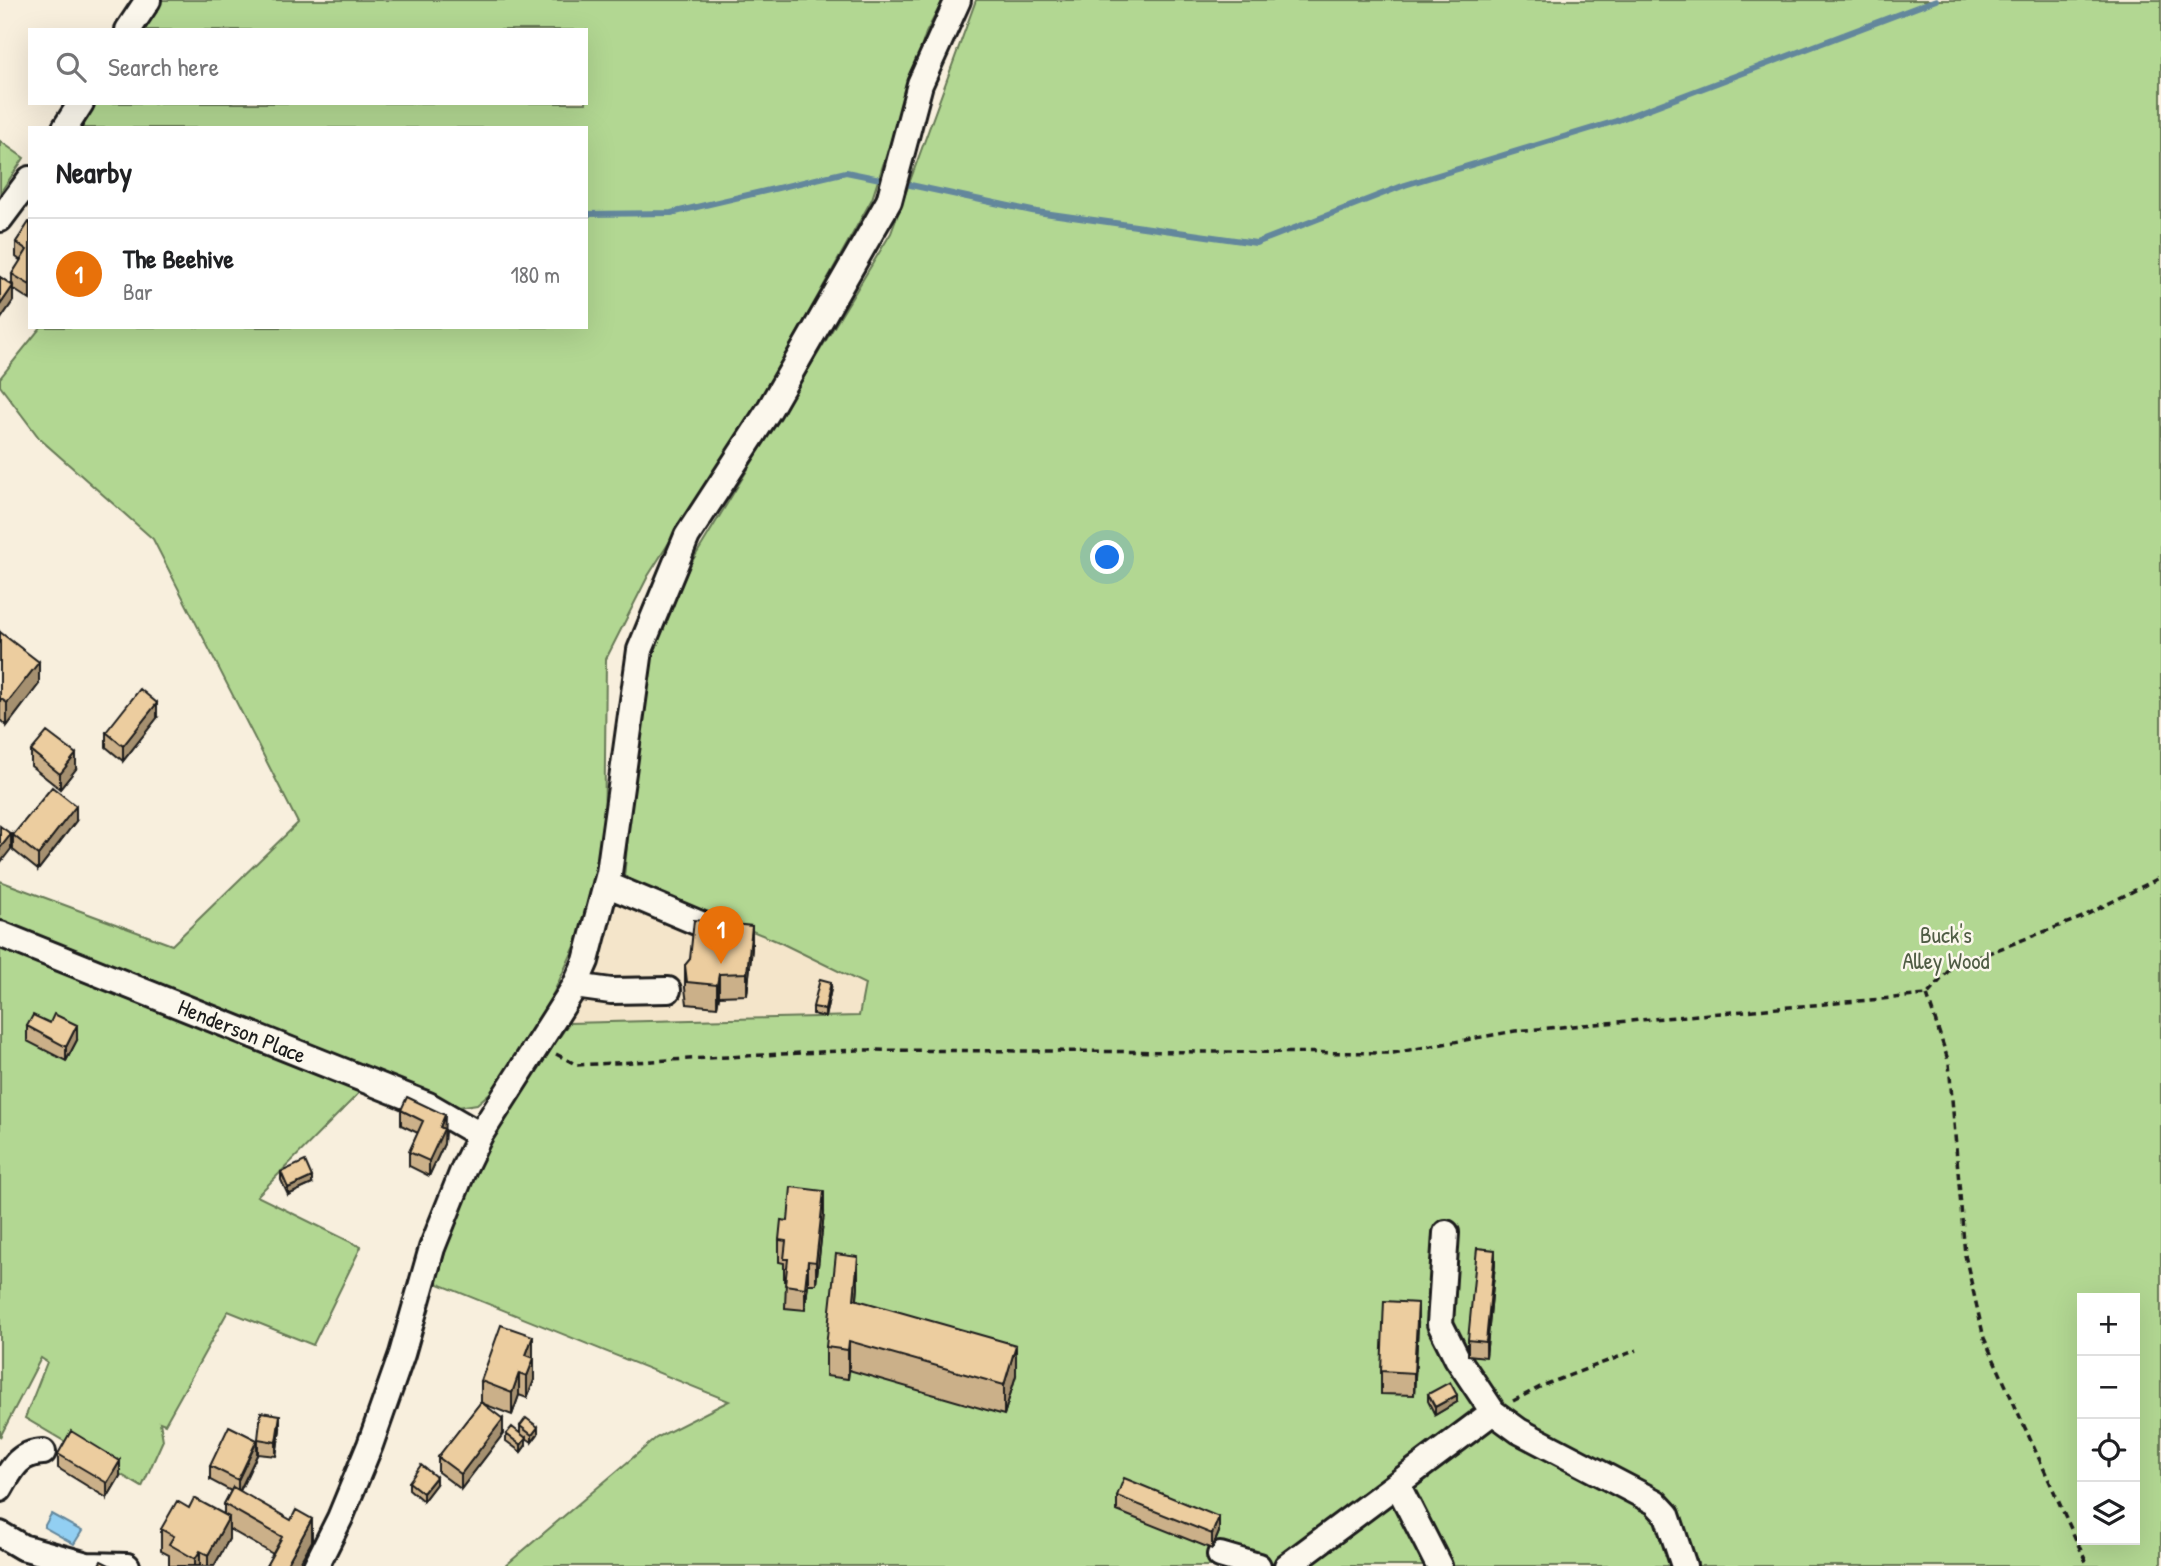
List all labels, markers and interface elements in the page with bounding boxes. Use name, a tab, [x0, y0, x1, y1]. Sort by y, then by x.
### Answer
search box	[28, 28, 588, 105]
icon: search	[52, 48, 90, 86]
text: Search here	[108, 49, 219, 84]
text: Nearby	[56, 152, 132, 192]
text: The Beehive	[123, 241, 234, 276]
text: 1	[75, 259, 83, 290]
text: 180 m	[510, 259, 560, 290]
text: Bar	[123, 276, 153, 307]
your location	[1090, 540, 1124, 574]
pin: 1	[698, 906, 744, 964]
park label: Buck's Alley Wood	[1903, 919, 1990, 976]
street label: Henderson Place	[174, 991, 311, 1070]
map controls	[2077, 1293, 2140, 1545]
button: +	[2077, 1293, 2140, 1356]
button: −	[2077, 1356, 2140, 1419]
button: locate	[2077, 1419, 2140, 1482]
button: layers	[2077, 1482, 2140, 1545]

